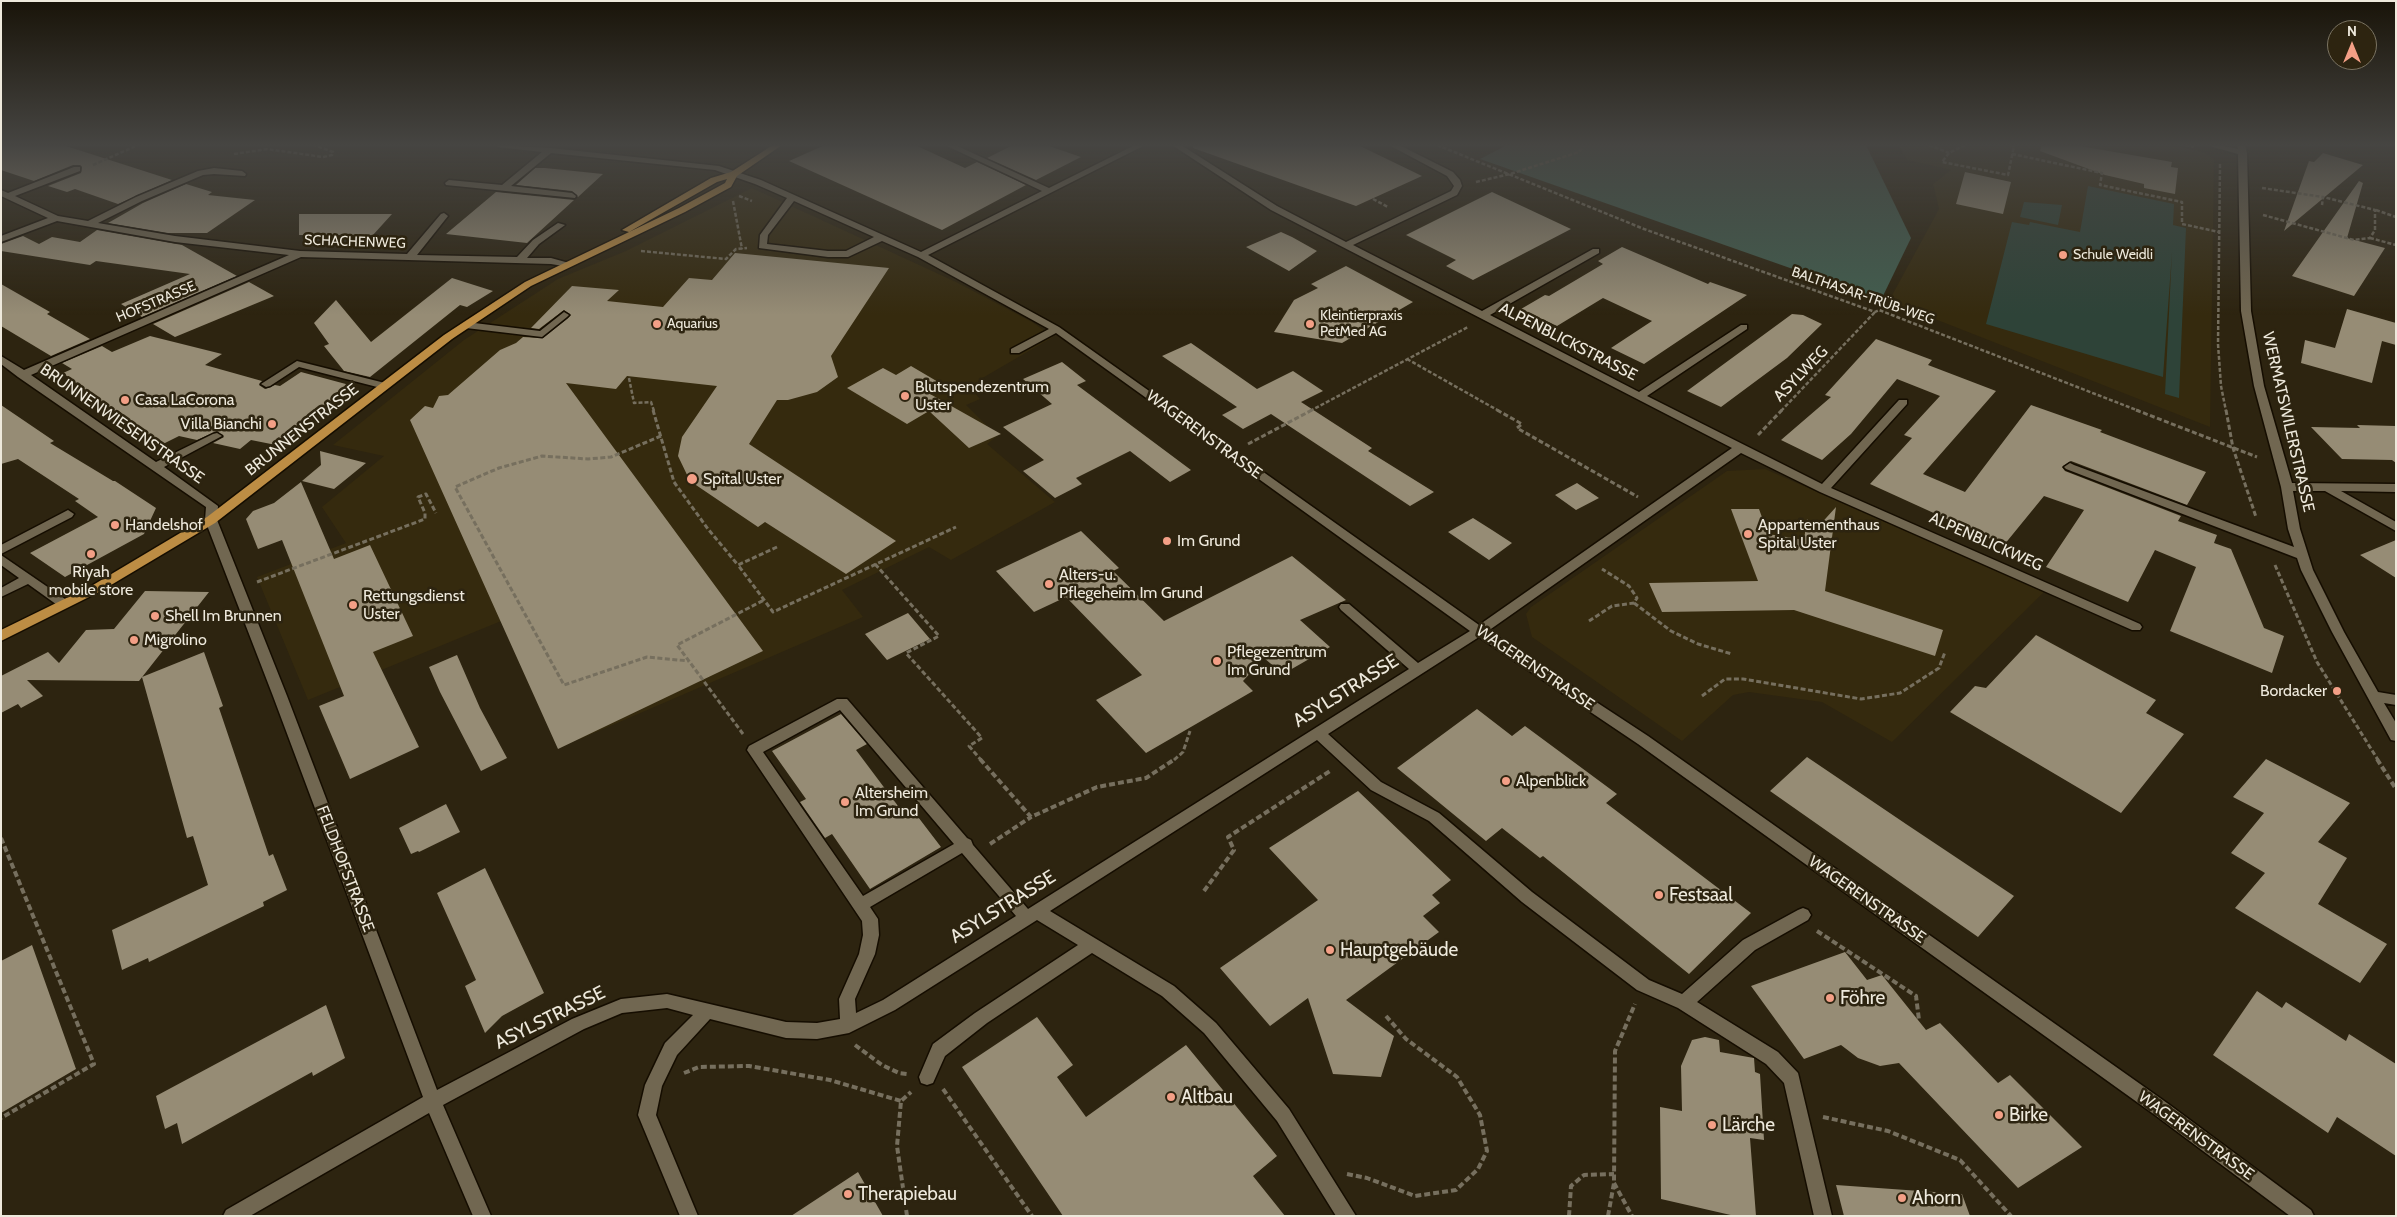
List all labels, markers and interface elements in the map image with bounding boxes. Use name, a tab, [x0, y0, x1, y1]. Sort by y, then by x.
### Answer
north arrow	[2327, 20, 2377, 70]
text: N	[2347, 22, 2357, 40]
street label: SCHACHENWEG	[304, 232, 406, 252]
place label: Schule Weidli	[2073, 247, 2153, 263]
marker: Schule Weidli	[2057, 249, 2069, 261]
street label: BALTHASAR-TRÜB-WEG	[1789, 264, 1937, 328]
street label: HOFSTRASSE	[114, 278, 198, 326]
street label: ALPENBLICKSTRASSE	[1496, 299, 1640, 385]
place label: Kleintierpraxis PetMed AG	[1320, 308, 1403, 341]
place label: Aquarius	[667, 316, 718, 332]
marker: Aquarius	[651, 318, 663, 330]
marker: Kleintierpraxis PetMed AG	[1304, 318, 1316, 330]
street label: WERMATSWILERSTRASSE	[2258, 330, 2318, 514]
street label: ASYLWEG	[1770, 342, 1832, 406]
street label: BRUNNENWIESENSTRASSE	[36, 360, 208, 488]
place label: Blutspendezentrum Uster	[915, 377, 1049, 415]
street label: BRUNNENSTRASSE	[242, 380, 362, 480]
street label: WAGERENSTRASSE	[1142, 387, 1266, 483]
place label: Casa LaCorona	[135, 390, 235, 410]
marker: Blutspendezentrum Uster	[899, 390, 911, 402]
marker: Casa LaCorona	[119, 394, 131, 406]
place label: Villa Bianchi	[181, 414, 262, 434]
marker: Villa Bianchi	[266, 418, 278, 430]
place label: Spital Uster	[703, 469, 782, 489]
marker: Spital Uster	[685, 472, 699, 486]
street label: ALPENBLICKWEG	[1926, 508, 2046, 576]
place label: Handelshof	[125, 515, 203, 535]
place label: Appartementhaus Spital Uster	[1758, 515, 1880, 553]
marker: Handelshof	[109, 519, 121, 531]
marker: Appartementhaus Spital Uster	[1742, 528, 1754, 540]
place label: Im Grund	[1177, 531, 1240, 551]
marker: Im Grund	[1161, 535, 1173, 547]
marker: Riyah mobile store	[85, 548, 97, 560]
place label: Riyah mobile store	[49, 562, 133, 600]
place label: Alters-u. Pflegeheim Im Grund	[1059, 565, 1203, 603]
marker: Alters-u. Pflegeheim Im Grund	[1043, 578, 1055, 590]
place label: Rettungsdienst Uster	[363, 586, 465, 624]
marker: Rettungsdienst Uster	[347, 599, 359, 611]
place label: Shell Im Brunnen	[165, 606, 282, 626]
marker: Shell Im Brunnen	[149, 610, 161, 622]
street label: WAGERENSTRASSE	[1472, 621, 1598, 715]
place label: Migrolino	[144, 630, 207, 650]
marker: Migrolino	[128, 634, 140, 646]
place label: Pflegezentrum Im Grund	[1227, 642, 1327, 680]
street label: ASYLSTRASSE	[1289, 649, 1403, 733]
marker: Pflegezentrum Im Grund	[1211, 655, 1223, 667]
place label: Bordacker	[2260, 681, 2327, 701]
marker: Bordacker	[2331, 685, 2343, 697]
place label: Alpenblick	[1516, 771, 1586, 791]
marker: Alpenblick	[1500, 775, 1512, 787]
place label: Altersheim Im Grund	[855, 783, 928, 821]
marker: Altersheim Im Grund	[839, 796, 851, 808]
street label: FELDHOFSTRASSE	[312, 803, 378, 935]
street label: WAGERENSTRASSE	[1805, 852, 1929, 948]
street label: ASYLSTRASSE	[946, 865, 1060, 949]
place label: Festsaal	[1669, 884, 1733, 906]
marker: Festsaal	[1653, 889, 1665, 901]
place label: Hauptgebäude	[1340, 939, 1458, 961]
marker: Hauptgebäude	[1324, 944, 1336, 956]
street label: ASYLSTRASSE	[491, 981, 609, 1055]
place label: Föhre	[1840, 987, 1885, 1009]
marker: Föhre	[1824, 992, 1836, 1004]
place label: Altbau	[1181, 1086, 1233, 1108]
street label: WAGERENSTRASSE	[2134, 1088, 2258, 1184]
marker: Altbau	[1165, 1091, 1177, 1103]
place label: Birke	[2009, 1104, 2048, 1126]
marker: Birke	[1993, 1109, 2005, 1121]
place label: Lärche	[1722, 1114, 1775, 1136]
marker: Lärche	[1706, 1119, 1718, 1131]
place label: Therapiebau	[858, 1183, 957, 1205]
place label: Ahorn	[1912, 1187, 1961, 1209]
marker: Therapiebau	[842, 1188, 854, 1200]
marker: Ahorn	[1896, 1192, 1908, 1204]

